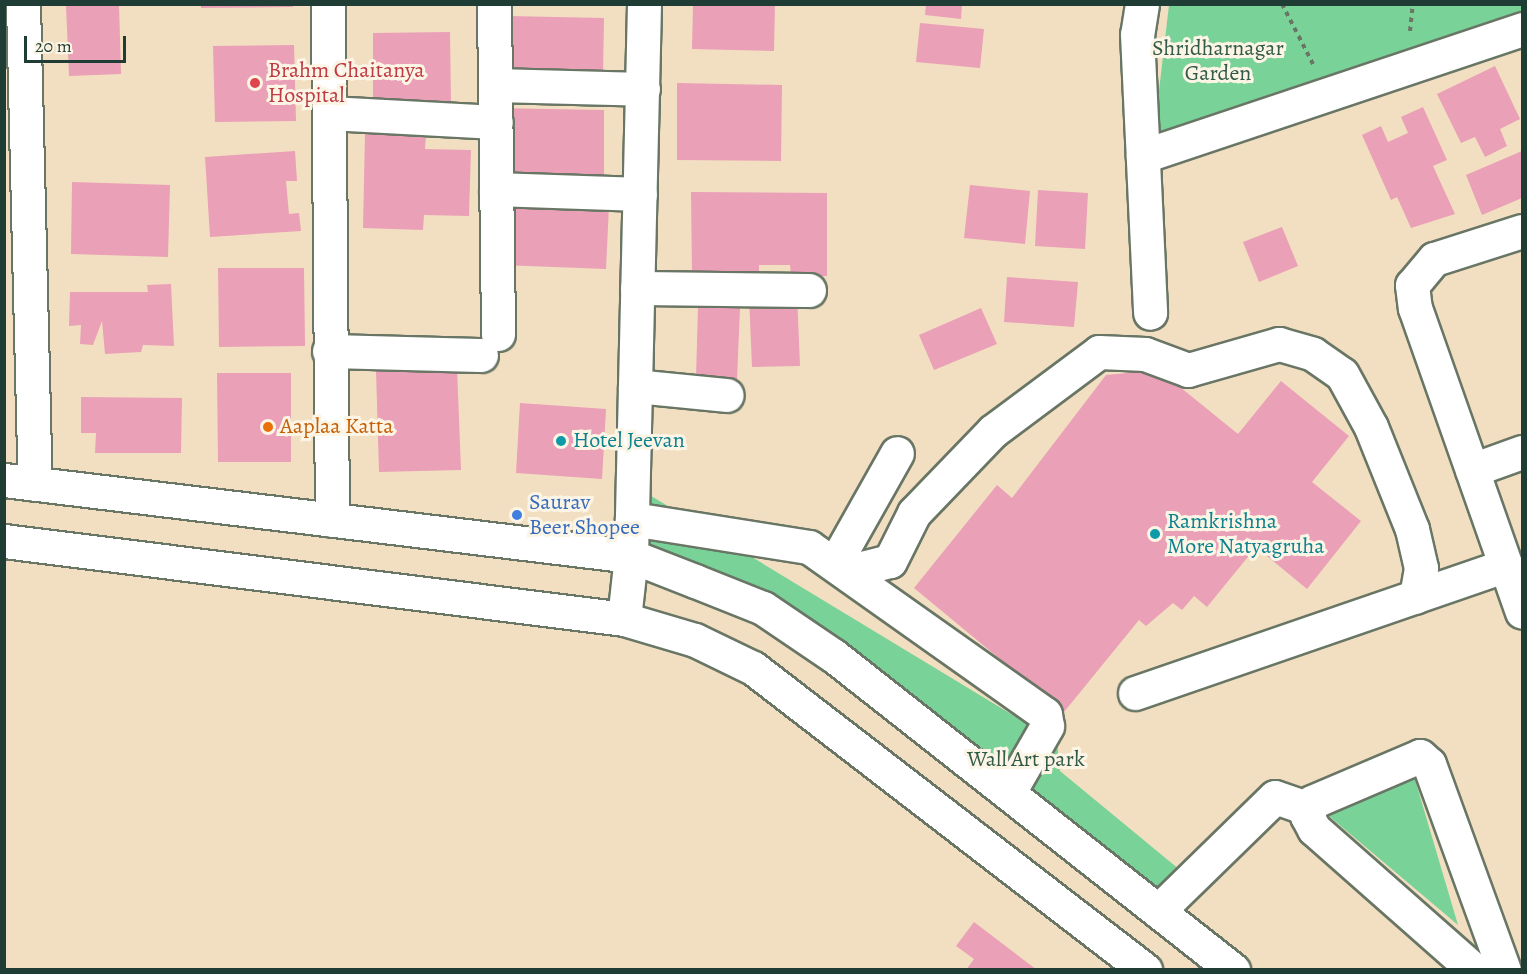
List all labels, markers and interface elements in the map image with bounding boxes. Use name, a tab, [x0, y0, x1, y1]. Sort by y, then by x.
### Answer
scale bar	[27, 24, 129, 62]
text: 20 m	[35, 34, 72, 58]
park label: Shridharnagar Garden	[1152, 35, 1284, 86]
place label: Brahm Chaitanya Hospital	[268, 57, 425, 108]
marker: Brahm Chaitanya Hospital	[246, 74, 264, 92]
place label: Aaplaa Katta	[280, 414, 394, 440]
marker: Aaplaa Katta	[261, 420, 275, 434]
place label: Hotel Jeevan	[573, 428, 685, 454]
marker: Hotel Jeevan	[554, 434, 568, 448]
place label: Saurav Beer Shopee	[529, 489, 640, 540]
marker: Saurav Beer Shopee	[510, 508, 524, 522]
place label: Ramkrishna More Natyagruha	[1167, 508, 1325, 560]
marker: Ramkrishna More Natyagruha	[1148, 527, 1162, 541]
park label: Wall Art park	[967, 747, 1085, 773]

